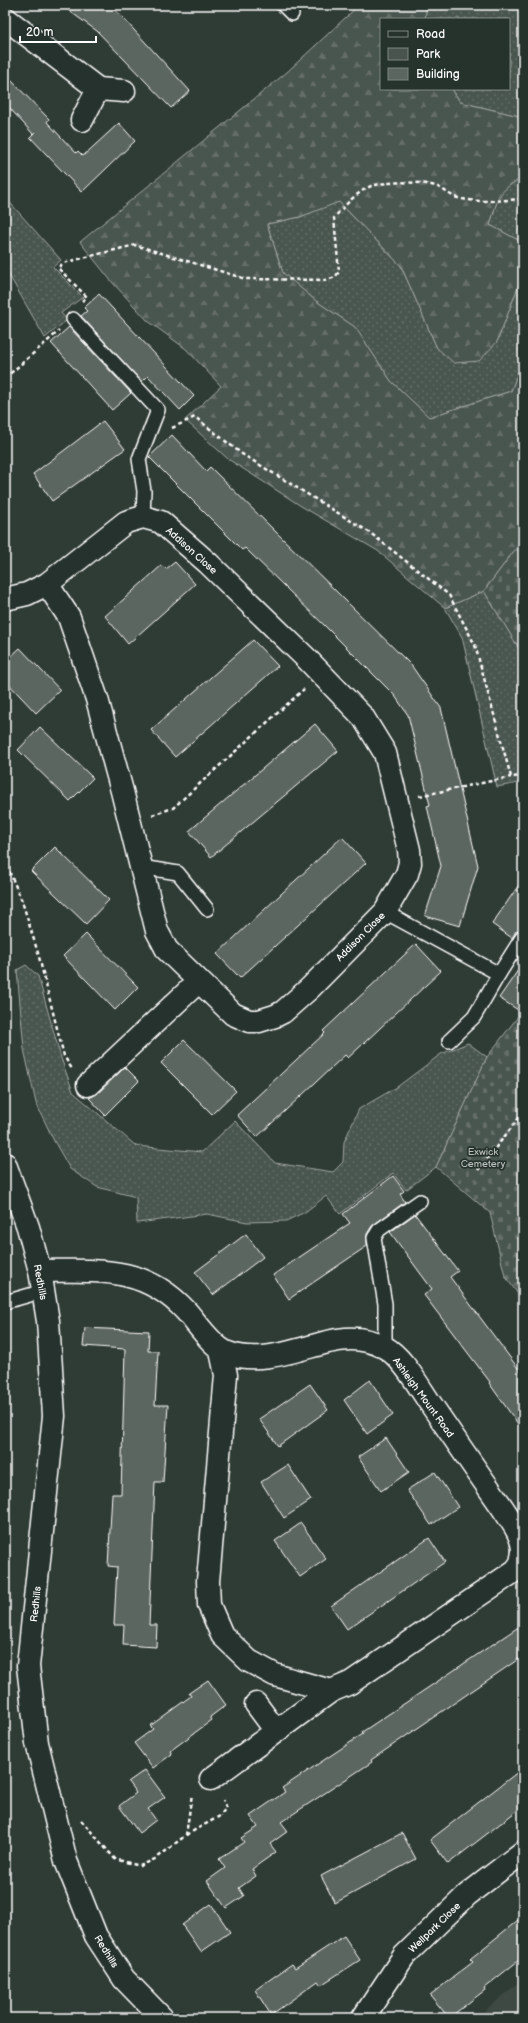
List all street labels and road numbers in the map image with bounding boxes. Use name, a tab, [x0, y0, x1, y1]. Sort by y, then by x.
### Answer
street label: Addison Close	[163, 525, 219, 577]
street label: Addison Close	[334, 910, 388, 964]
street label: Redhills	[31, 1263, 49, 1301]
street label: Ashleigh Mount Road	[390, 1355, 456, 1440]
street label: Redhills	[28, 1586, 44, 1623]
street label: Wellpark Close	[406, 1900, 463, 1955]
street label: Redhills	[92, 1933, 121, 1970]

